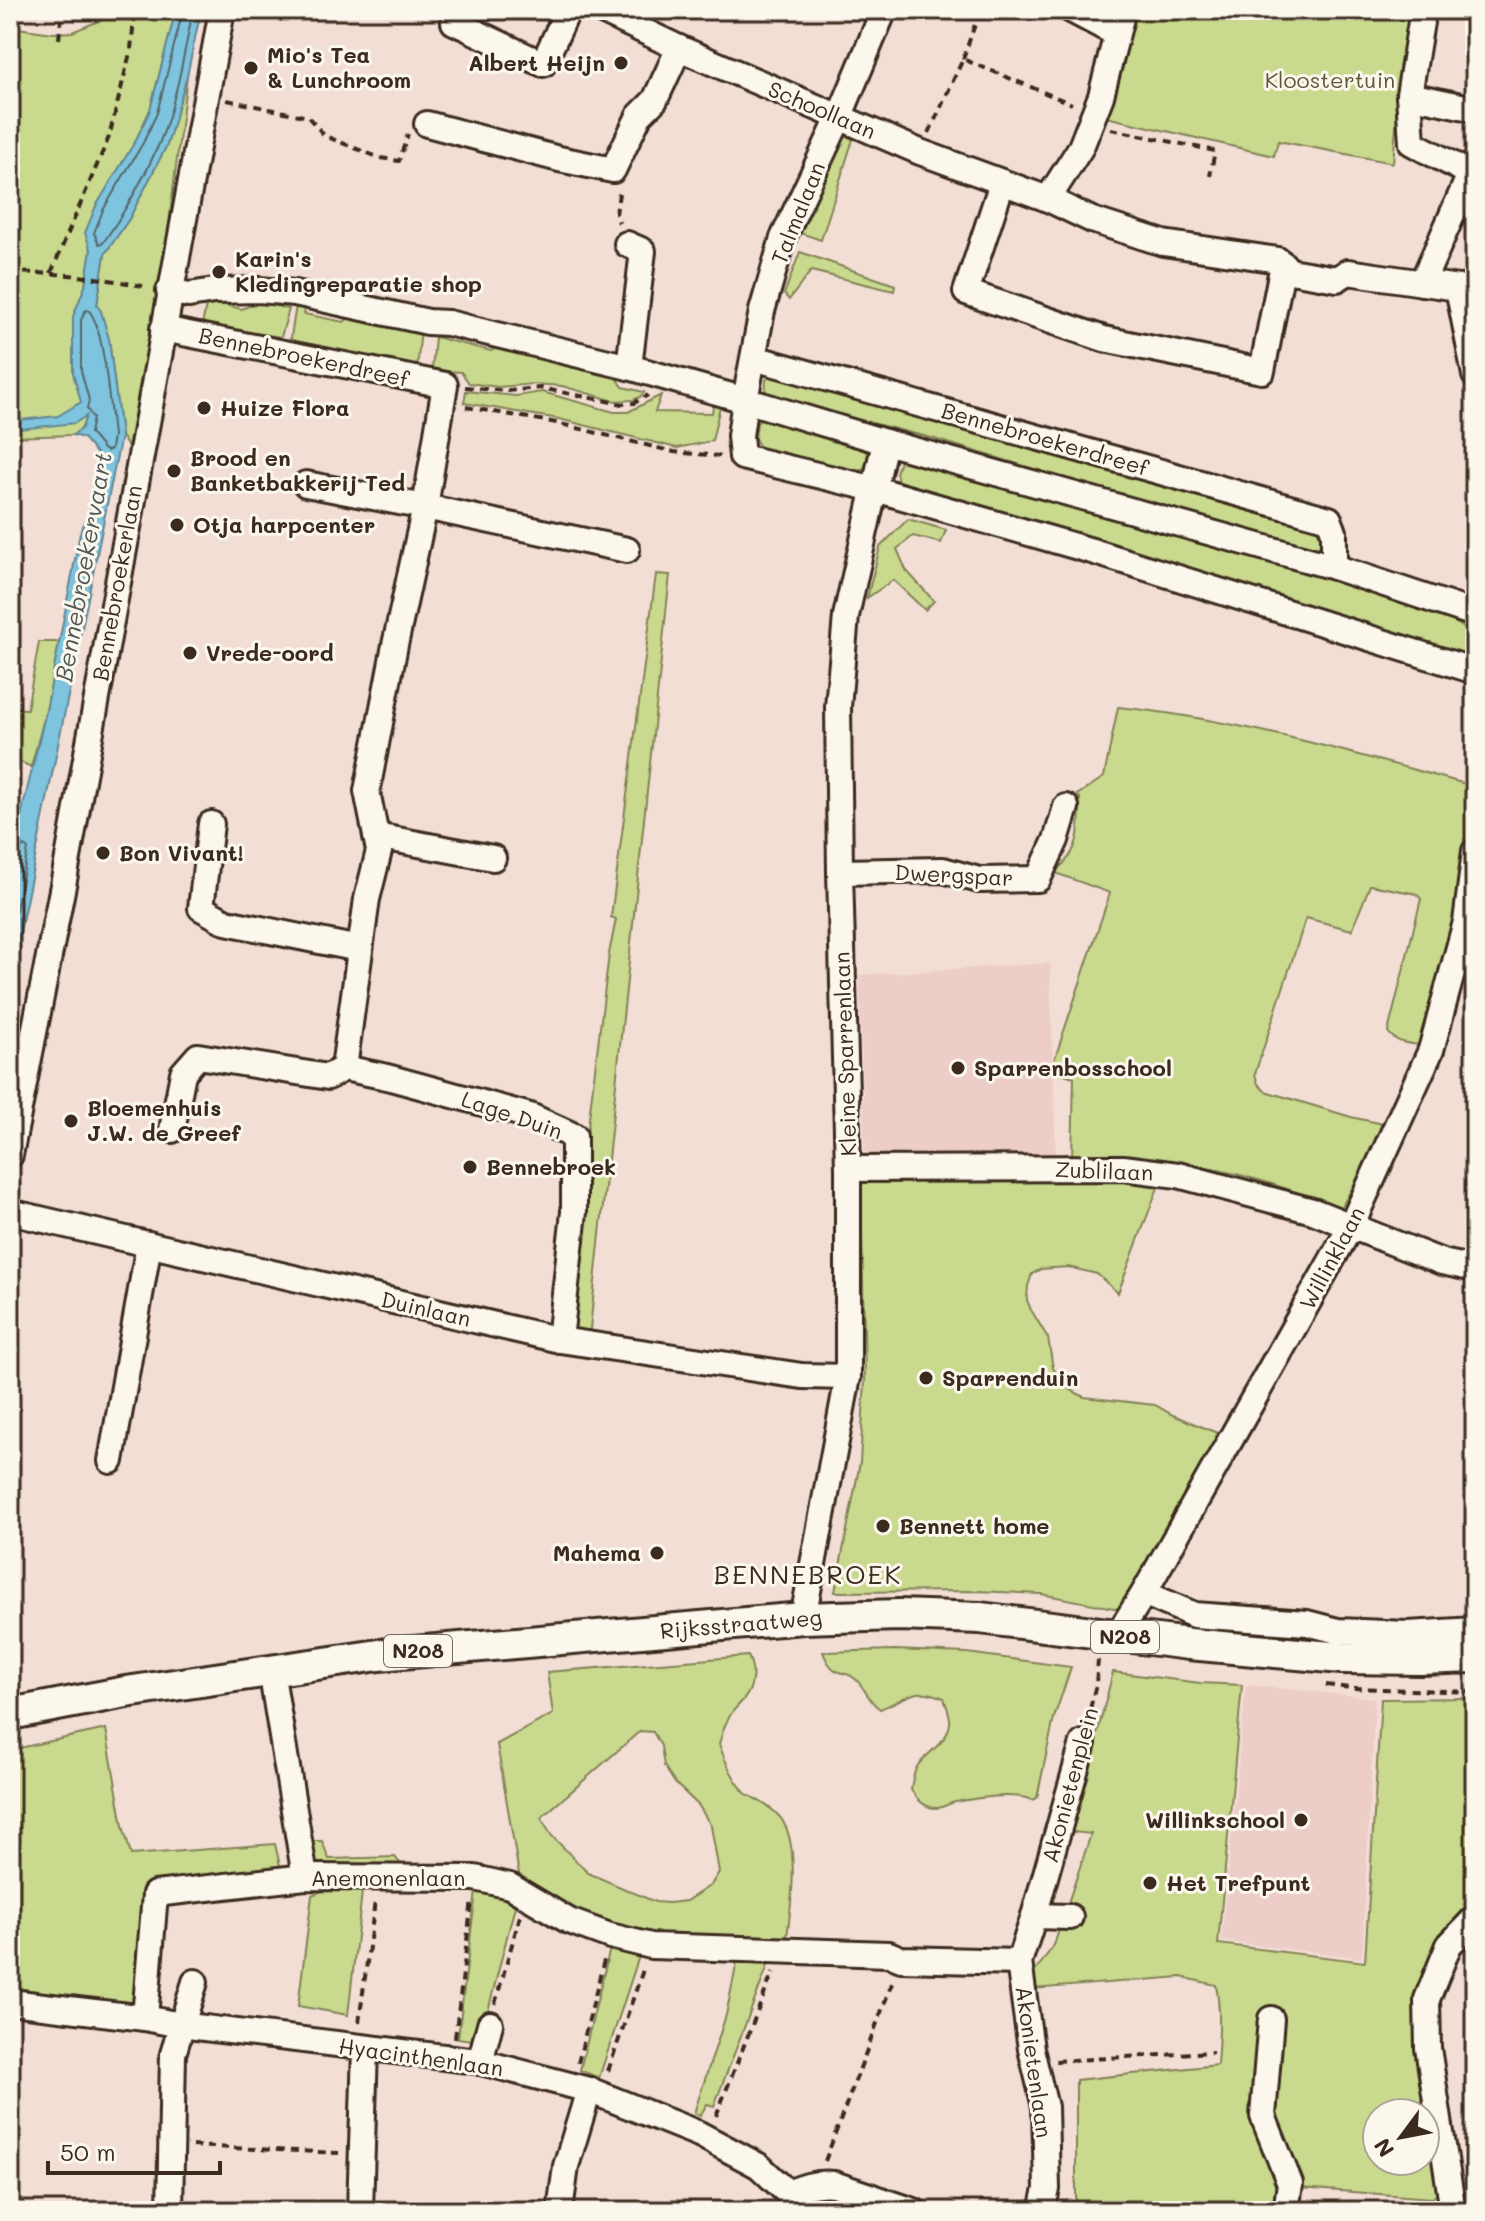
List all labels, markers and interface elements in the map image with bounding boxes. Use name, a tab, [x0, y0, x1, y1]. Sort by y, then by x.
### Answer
place label: Mio's Tea & Lunchroom	[267, 40, 411, 94]
place label: Albert Heijn	[468, 48, 605, 77]
marker: Albert Heijn	[612, 54, 630, 72]
marker: Mio's Tea & Lunchroom	[242, 59, 260, 77]
park label: Kloostertuin	[1265, 65, 1395, 94]
street label: Schoollaan	[764, 74, 881, 145]
street label: Talmalaan	[764, 157, 831, 268]
place label: Karin's Kledingreparatie shop	[235, 244, 482, 298]
marker: Karin's Kledingreparatie shop	[210, 263, 228, 281]
street label: Bennebroekerdreef	[196, 320, 412, 393]
place label: Huize Flora	[220, 393, 350, 422]
street label: Bennebroekerdreef	[938, 395, 1152, 482]
marker: Huize Flora	[195, 399, 213, 417]
place label: Brood en Banketbakkerij Ted	[190, 443, 405, 497]
water label: Bennebroekervaart	[47, 450, 118, 684]
marker: Brood en Banketbakkerij Ted	[165, 462, 183, 480]
street label: Bennebroekerlaan	[85, 483, 148, 683]
place label: Otja harpcenter	[193, 510, 375, 539]
marker: Otja harpcenter	[168, 516, 186, 534]
place label: Vrede-oord	[206, 638, 334, 667]
marker: Vrede-oord	[181, 644, 199, 662]
place label: Bon Vivant!	[119, 838, 244, 867]
marker: Bon Vivant!	[94, 844, 112, 862]
street label: Dwergspar	[894, 857, 1014, 892]
street label: Kleine Sparrenlaan	[826, 951, 863, 1157]
place label: Sparrenbosschool	[974, 1053, 1172, 1082]
marker: Sparrenbosschool	[949, 1059, 967, 1077]
street label: Lage Duin	[458, 1084, 566, 1145]
place label: Bloemenhuis J.W. de Greef	[87, 1093, 241, 1147]
marker: Bloemenhuis J.W. de Greef	[62, 1112, 80, 1130]
place label: Bennebroek	[486, 1152, 616, 1181]
street label: Zublilaan	[1054, 1154, 1154, 1187]
marker: Bennebroek	[461, 1158, 479, 1176]
street label: Willinklaan	[1292, 1201, 1371, 1314]
street label: Duinlaan	[378, 1284, 474, 1333]
place label: Sparrenduin	[942, 1363, 1078, 1392]
marker: Sparrenduin	[917, 1369, 935, 1387]
place label: Bennett home	[899, 1511, 1049, 1540]
marker: Bennett home	[874, 1517, 892, 1535]
place label: Mahema	[553, 1538, 641, 1567]
marker: Mahema	[648, 1544, 666, 1562]
district label: BENNEBROEK	[714, 1557, 902, 1591]
street label: Rijksstraatweg	[659, 1602, 823, 1645]
road number: N208	[1091, 1621, 1159, 1653]
road number: N208	[384, 1635, 452, 1667]
street label: Akonietenplein	[1035, 1704, 1104, 1866]
place label: Willinkschool	[1145, 1805, 1285, 1834]
marker: Willinkschool	[1292, 1811, 1310, 1829]
street label: Anemonenlaan	[311, 1863, 465, 1892]
place label: Het Trefpunt	[1166, 1868, 1311, 1897]
marker: Het Trefpunt	[1141, 1874, 1159, 1892]
street label: Akonietenlaan	[1009, 1984, 1060, 2140]
street label: Hyacinthenlaan	[337, 2031, 505, 2082]
north arrow	[1361, 2097, 1441, 2177]
scale bar	[48, 2125, 220, 2175]
text: N	[1367, 2133, 1400, 2163]
text: 50 m	[60, 2136, 116, 2167]

